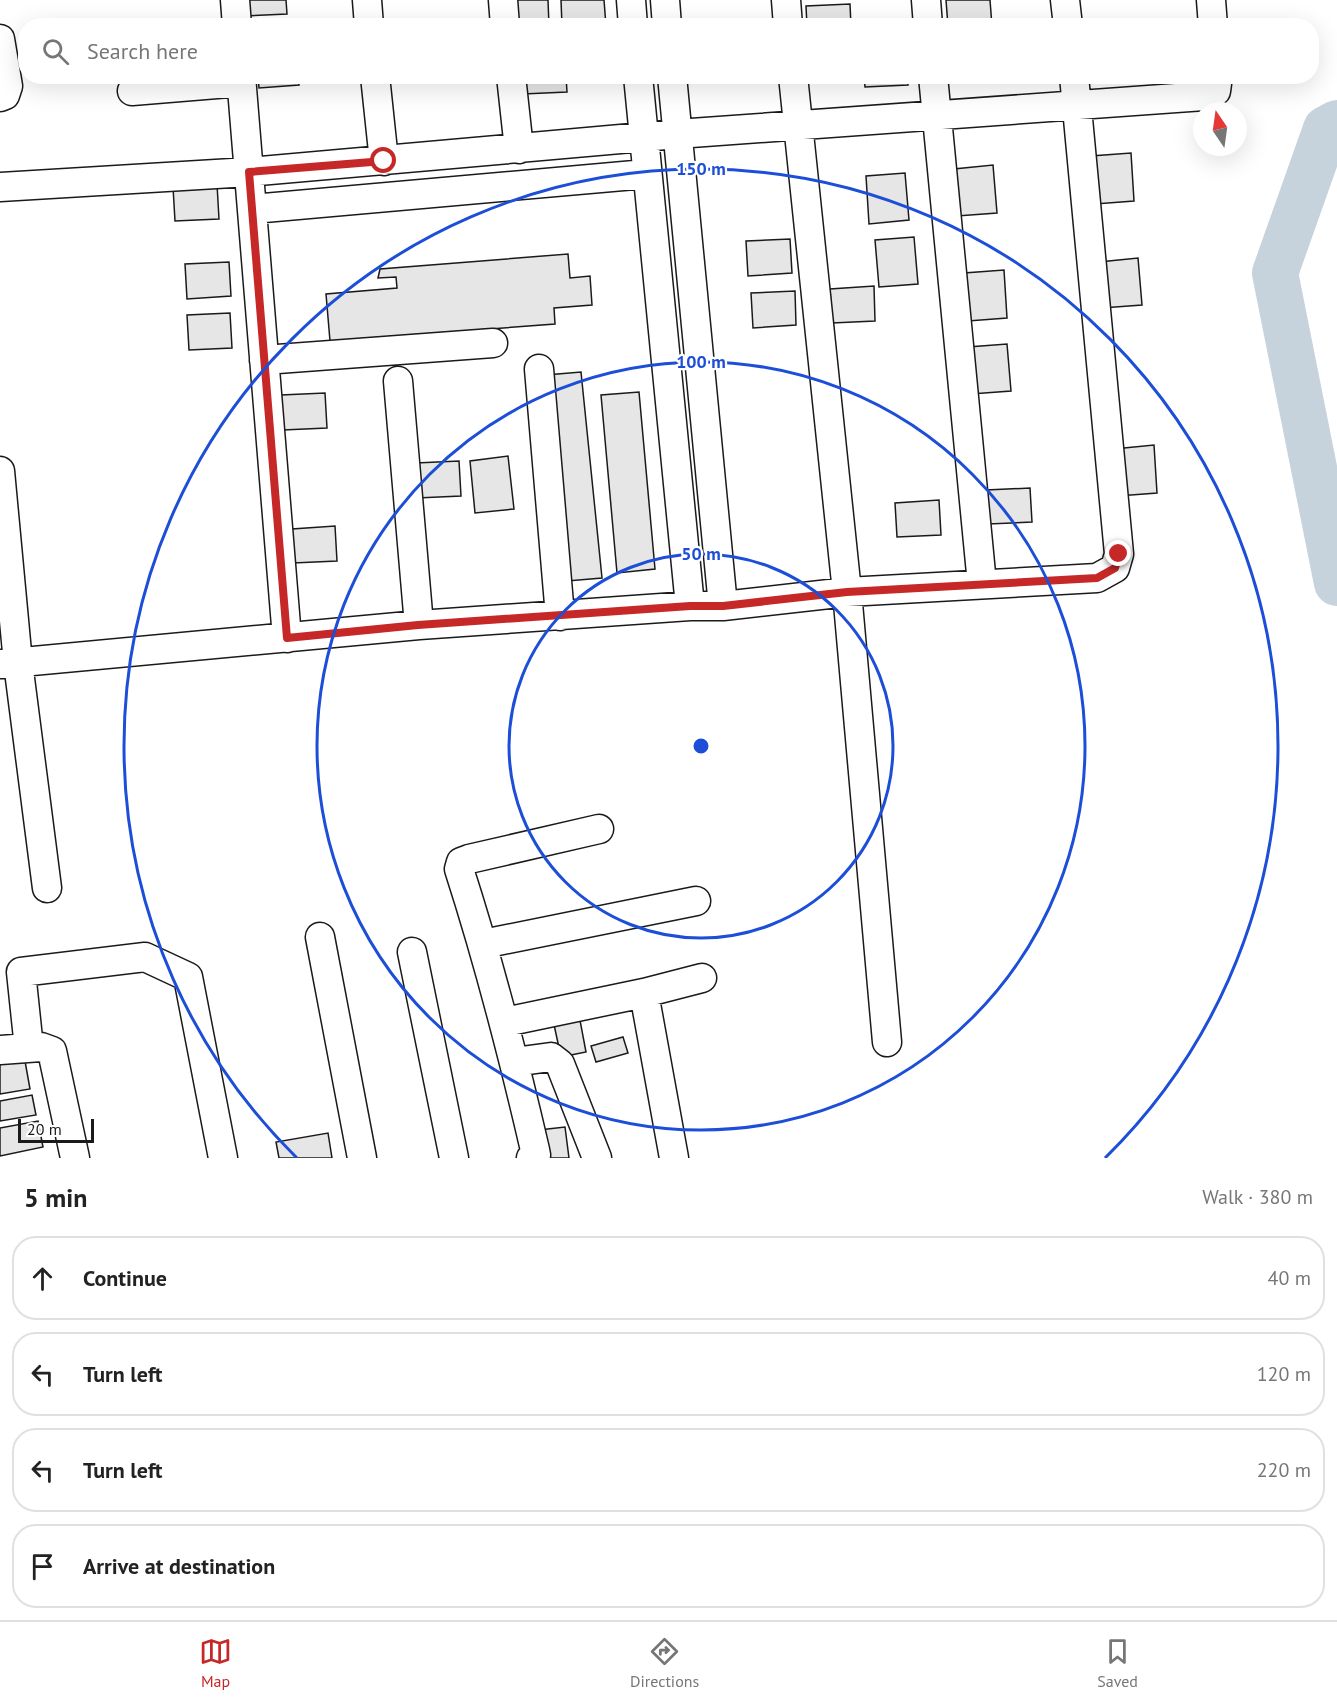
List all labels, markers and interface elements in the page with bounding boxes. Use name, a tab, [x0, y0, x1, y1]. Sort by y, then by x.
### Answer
search box	[18, 18, 1319, 84]
icon: search	[39, 35, 72, 68]
text: Search here	[87, 37, 198, 65]
north arrow	[1193, 102, 1247, 156]
route start	[370, 147, 396, 173]
text: 150 m	[676, 157, 726, 180]
text: 100 m	[676, 350, 726, 373]
route end	[1105, 540, 1131, 566]
text: 50 m	[681, 542, 721, 565]
centre of rings	[691, 736, 711, 756]
scale bar	[18, 1116, 94, 1144]
text: 20 m	[27, 1119, 62, 1139]
text: 5 min	[24, 1181, 87, 1214]
text: Walk · 380 m	[1202, 1184, 1313, 1210]
icon: ahead	[26, 1262, 59, 1295]
text: Continue	[83, 1264, 167, 1292]
text: 40 m	[1268, 1265, 1311, 1291]
icon: left	[26, 1358, 59, 1391]
text: Turn left	[83, 1360, 163, 1388]
text: 120 m	[1257, 1361, 1311, 1387]
icon: left	[26, 1454, 59, 1487]
text: Turn left	[83, 1456, 163, 1484]
text: 220 m	[1257, 1457, 1311, 1483]
icon: arrive	[26, 1550, 59, 1583]
text: Arrive at destination	[83, 1552, 275, 1580]
tab: Map	[199, 1635, 232, 1691]
tab: Directions	[630, 1635, 699, 1691]
tab: Saved	[1097, 1635, 1138, 1691]

